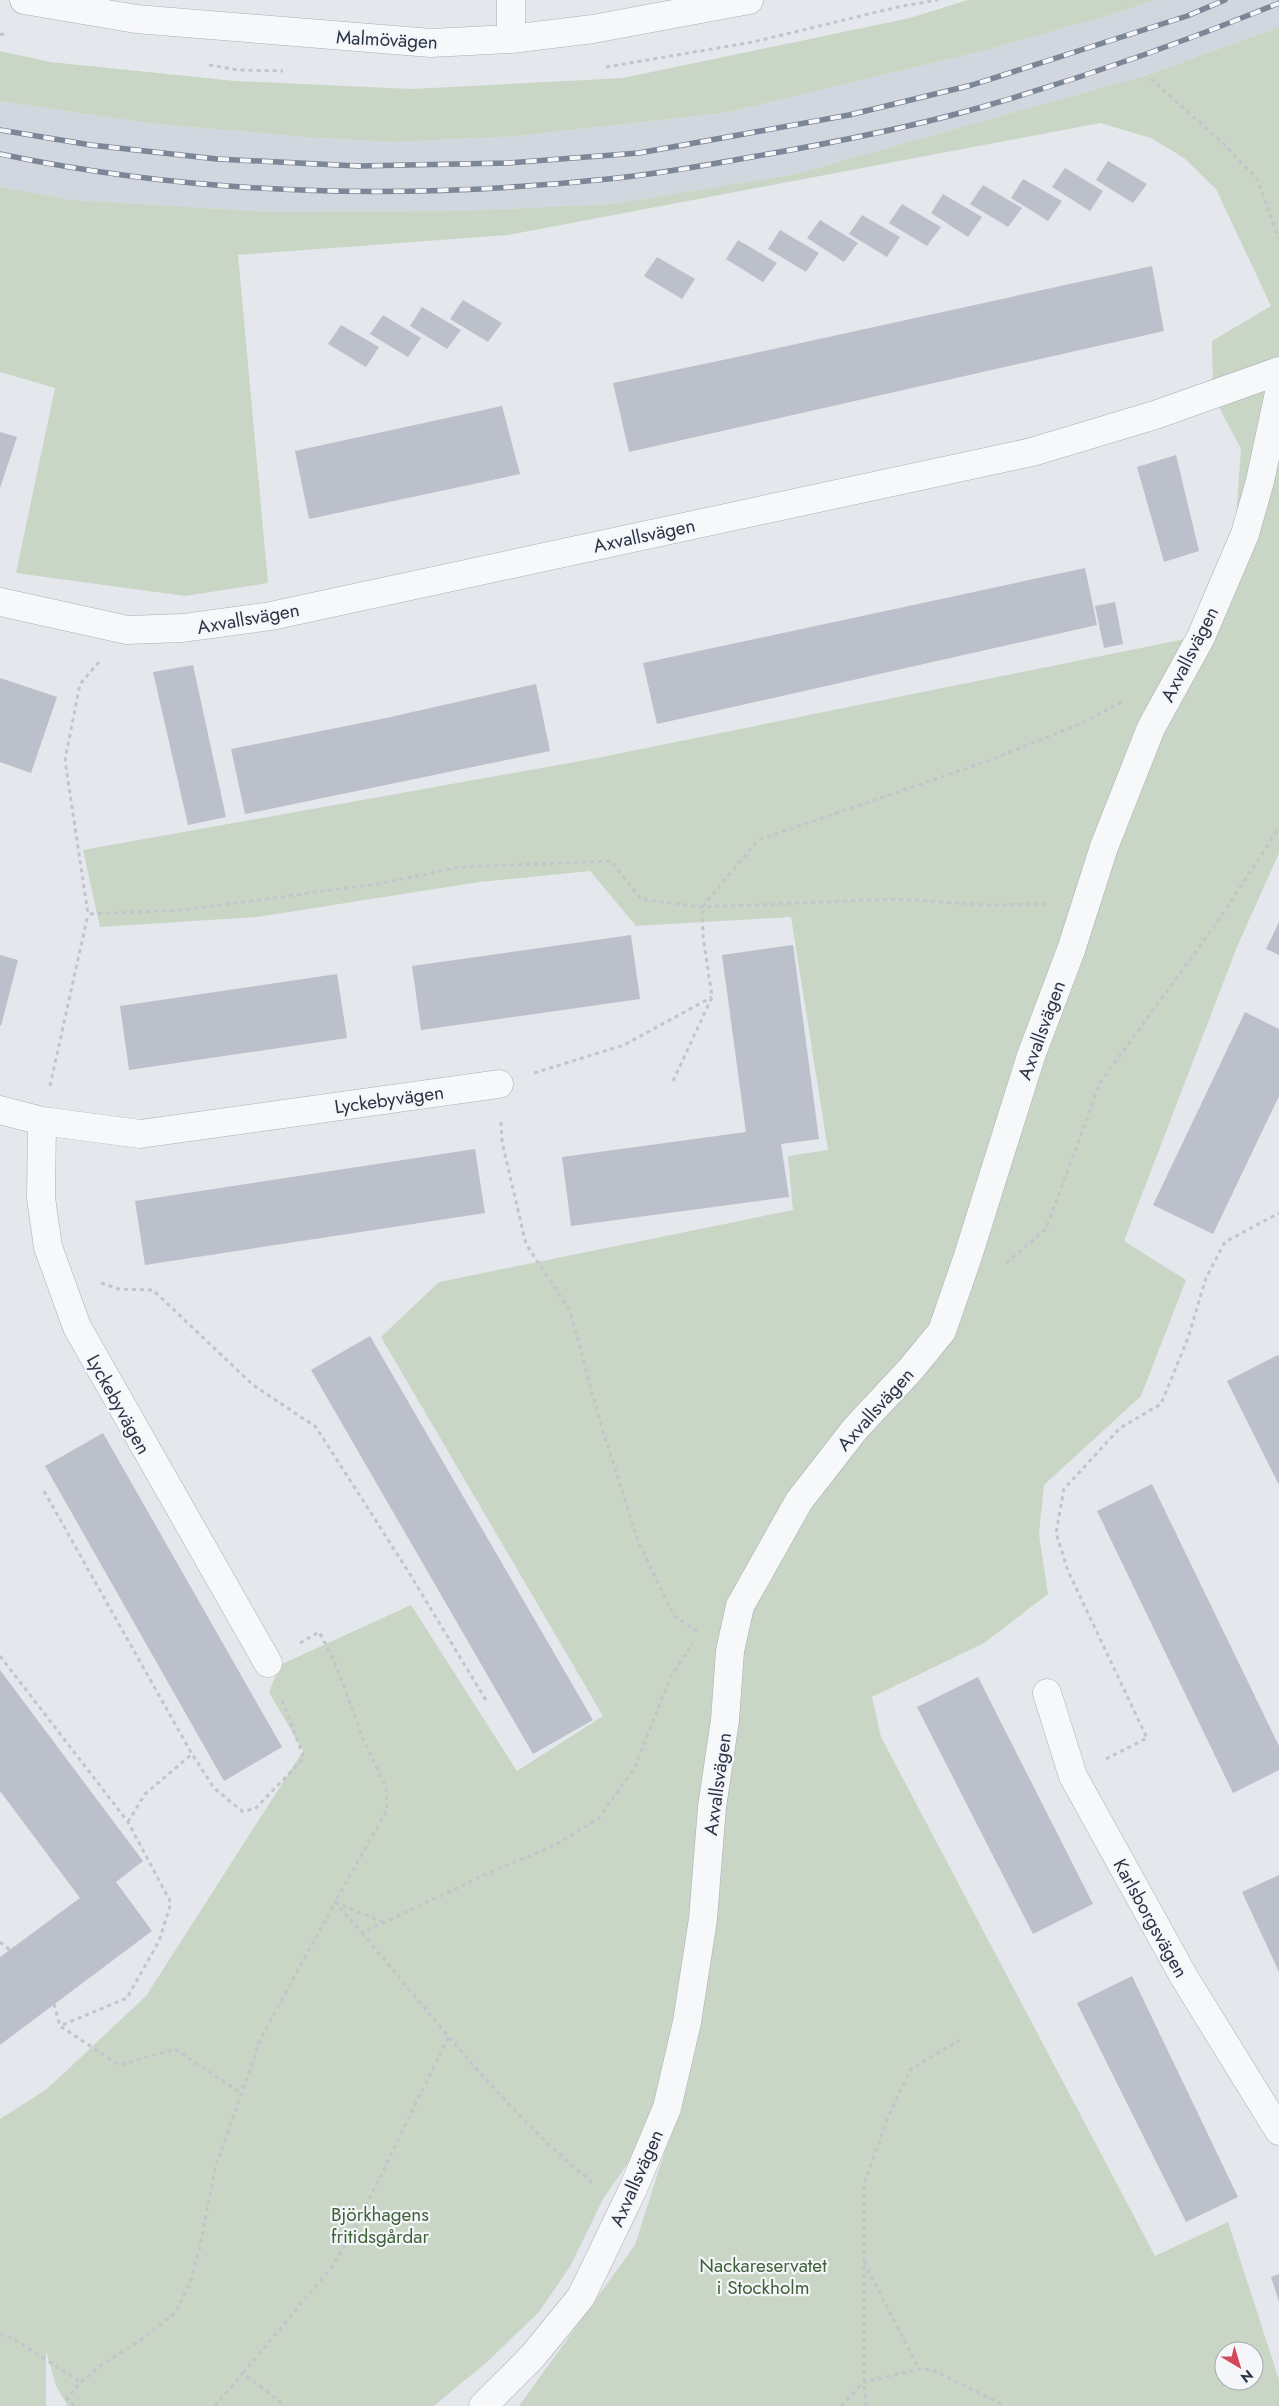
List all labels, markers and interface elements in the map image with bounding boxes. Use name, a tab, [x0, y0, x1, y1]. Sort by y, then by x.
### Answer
street label: Malmövägen	[335, 23, 439, 56]
street label: Axvallsvägen	[591, 512, 698, 559]
street label: Axvallsvägen	[195, 596, 302, 641]
street label: Axvallsvägen	[1154, 602, 1225, 707]
street label: Axvallsvägen	[1011, 977, 1072, 1084]
street label: Lyckebyvägen	[333, 1078, 446, 1121]
street label: Lyckebyvägen	[80, 1349, 157, 1459]
street label: Axvallsvägen	[831, 1362, 920, 1457]
street label: Axvallsvägen	[697, 1731, 738, 1837]
street label: Karlsborgsvägen	[1107, 1854, 1194, 1983]
street label: Axvallsvägen	[603, 2125, 670, 2231]
park label: Björkhagens fritidsgårdar	[331, 2201, 429, 2250]
park label: Nackareservatet i Stockholm	[699, 2252, 827, 2301]
north arrow	[1214, 2341, 1264, 2391]
text: N	[1236, 2365, 1258, 2388]

